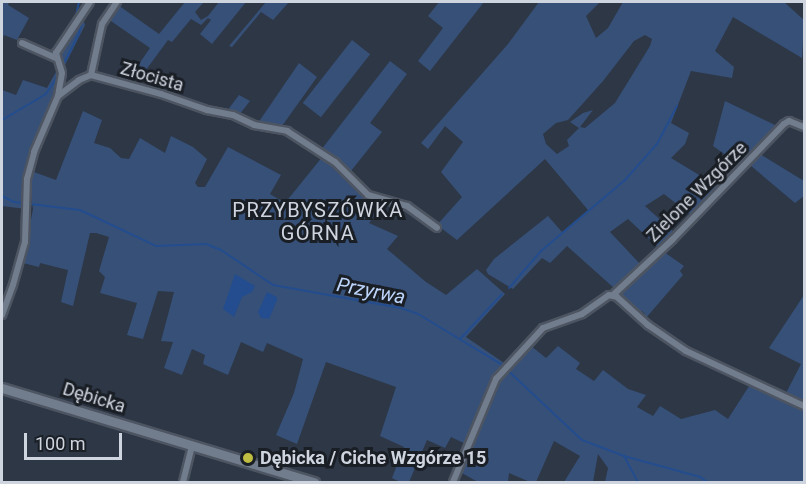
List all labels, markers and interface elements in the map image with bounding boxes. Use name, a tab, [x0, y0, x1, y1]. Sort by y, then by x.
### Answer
street label: Złocista	[118, 58, 186, 96]
street label: Zielone Wzgórze	[642, 137, 752, 247]
district label: PRZYBYSZÓWKA GÓRNA	[232, 199, 404, 246]
water label: Przyrwa	[335, 273, 407, 309]
street label: Dębicka	[60, 378, 128, 418]
scale bar	[27, 421, 124, 459]
text: 100 m	[35, 433, 86, 454]
place label: Dębicka / Ciche Wzgórze 15	[260, 447, 486, 469]
marker: Dębicka / Ciche Wzgórze 15	[241, 451, 255, 465]

